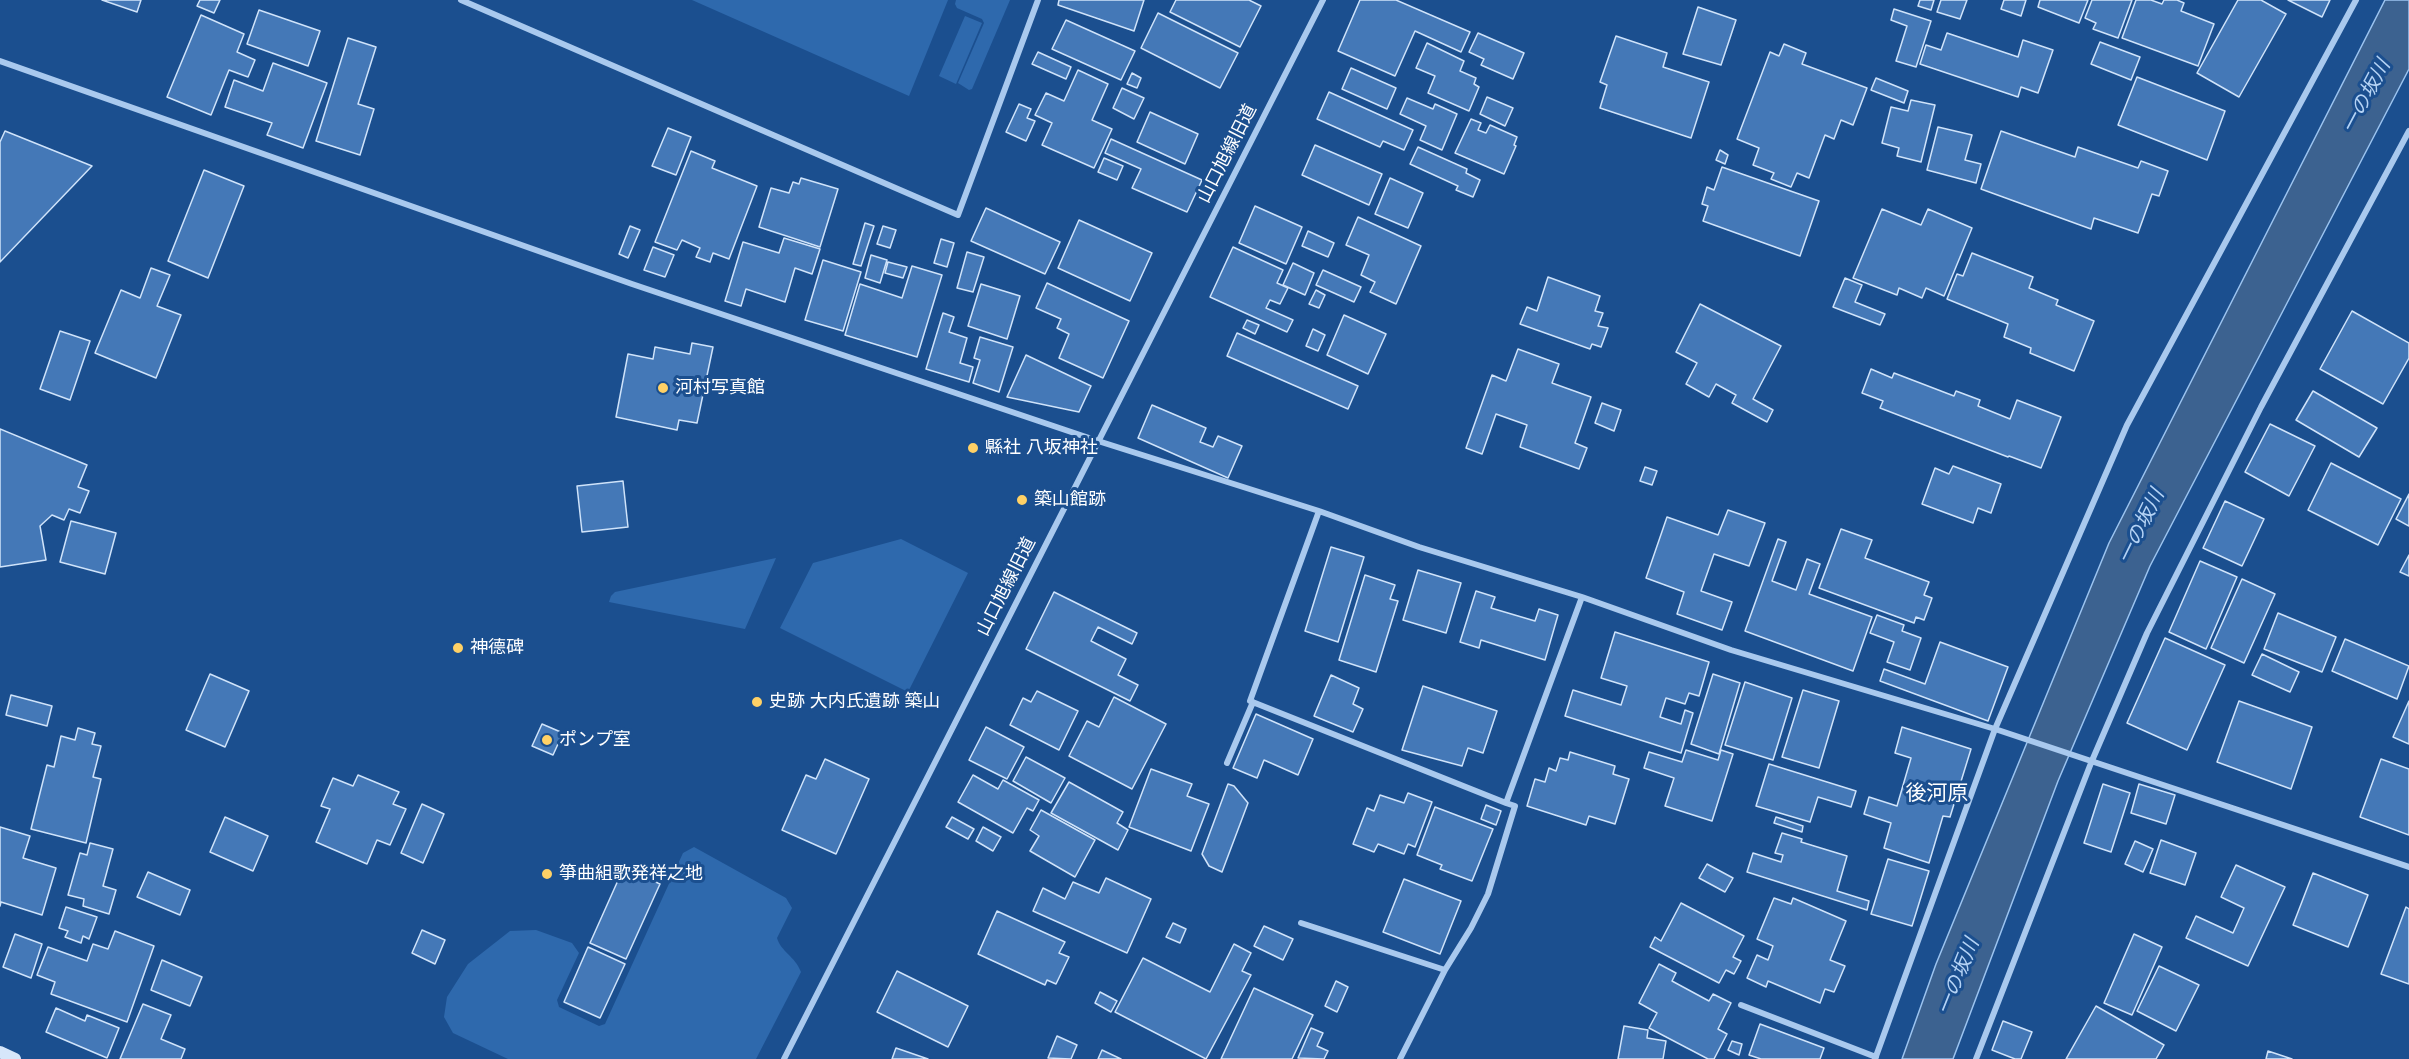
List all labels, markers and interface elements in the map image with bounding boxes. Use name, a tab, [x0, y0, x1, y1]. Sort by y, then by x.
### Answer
water label: 一の坂川	[2338, 56, 2396, 138]
street label: 山口旭線旧道	[1194, 101, 1262, 207]
place label: 河村写真館	[675, 377, 765, 399]
marker: 河村写真館	[656, 381, 670, 395]
place label: 縣社 八坂神社	[985, 437, 1098, 459]
marker: 縣社 八坂神社	[966, 441, 980, 455]
water label: 一の坂川	[2114, 486, 2170, 568]
place label: 築山館跡	[1034, 489, 1106, 511]
marker: 築山館跡	[1015, 493, 1029, 507]
street label: 山口旭線旧道	[973, 534, 1041, 640]
place label: 神德碑	[470, 637, 524, 659]
marker: 神德碑	[451, 641, 465, 655]
place label: 史跡 大内氏遺跡 築山	[769, 691, 941, 713]
marker: 史跡 大内氏遺跡 築山	[750, 695, 764, 709]
place label: ポンプ室	[559, 729, 631, 751]
marker: ポンプ室	[540, 733, 554, 747]
district label: 後河原	[1906, 782, 1968, 808]
place label: 箏曲組歌発祥之地	[559, 863, 703, 885]
marker: 箏曲組歌発祥之地	[540, 867, 554, 881]
water label: 一の坂川	[1933, 935, 1985, 1019]

